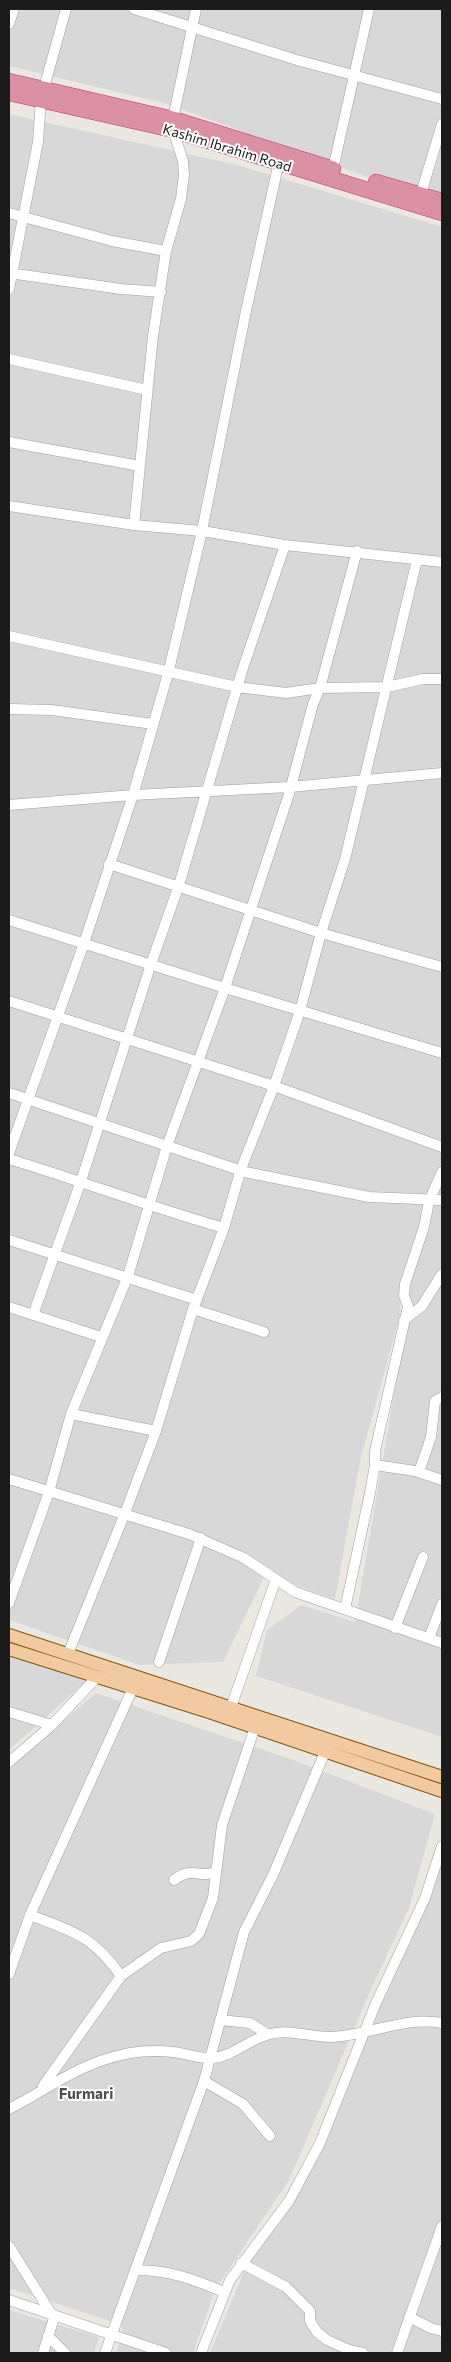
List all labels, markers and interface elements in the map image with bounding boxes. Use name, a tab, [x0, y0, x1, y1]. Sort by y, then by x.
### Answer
street label: Kashim Ibrahim Road	[161, 120, 293, 176]
district label: Furmari	[59, 2085, 113, 2103]

